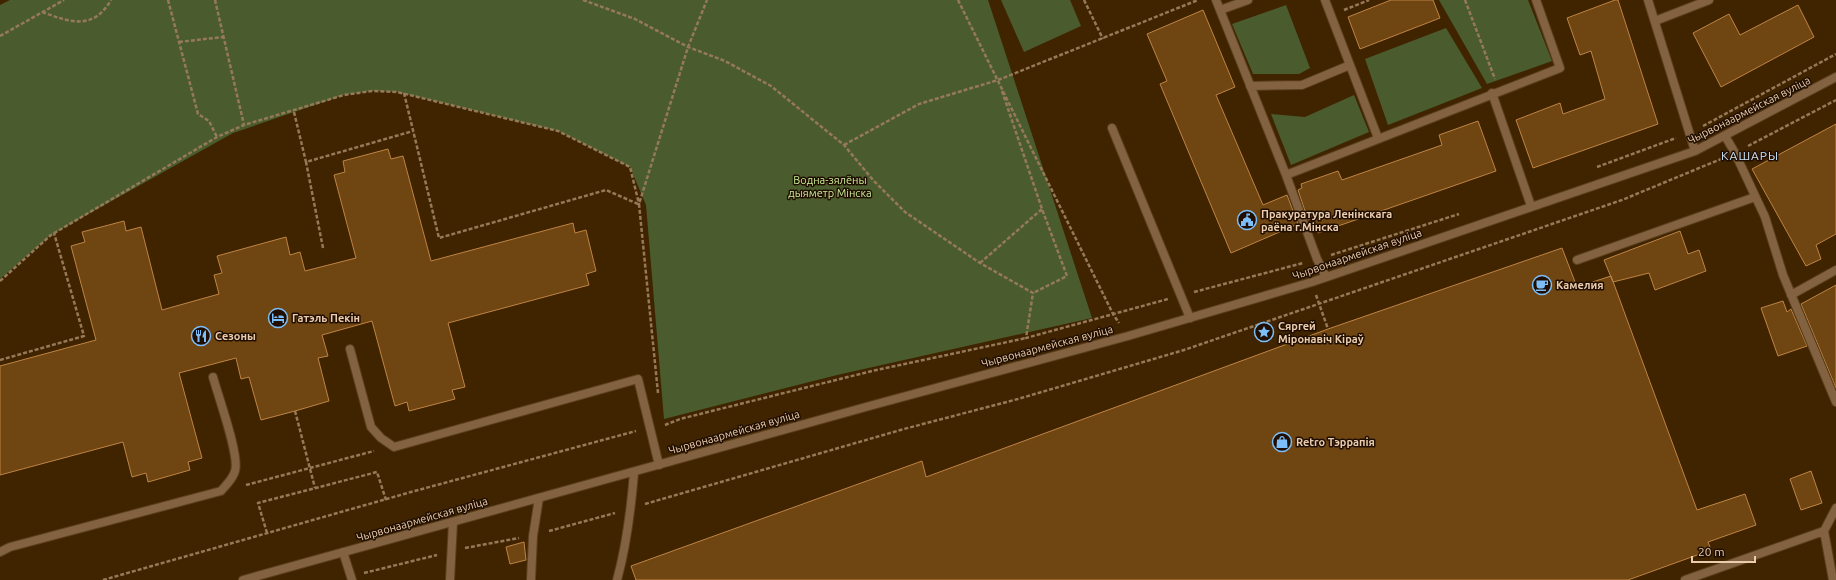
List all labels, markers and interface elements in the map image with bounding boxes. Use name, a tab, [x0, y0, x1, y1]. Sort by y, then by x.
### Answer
street label: Чырвонаармейская вуліца	[1686, 74, 1812, 146]
district label: КАШАРЫ	[1721, 149, 1779, 162]
park label: Водна-зялёны дыяметр Мінска	[788, 174, 872, 199]
place label: Пракуратура Ленінскага раёна г.Мінска	[1261, 208, 1392, 233]
public building icon: Пракуратура Ленінскага раёна г.Мінска	[1236, 209, 1258, 231]
street label: Чырвонаармейская вуліца	[1291, 226, 1423, 282]
cafe icon: Камелия	[1531, 274, 1553, 296]
place label: Камелия	[1556, 279, 1604, 291]
hotel icon: Гатэль Пекін	[267, 307, 289, 329]
place label: Гатэль Пекін	[292, 312, 360, 324]
place label: Сяргей Міронавіч Кіраў	[1278, 320, 1364, 345]
place icon: Сяргей Міронавіч Кіраў	[1253, 321, 1275, 343]
street label: Чырвонаармейская вуліца	[980, 323, 1114, 369]
restaurant icon: Сезоны	[190, 325, 212, 347]
place label: Сезоны	[215, 330, 256, 342]
street label: Чырвонаармейская вуліца	[667, 408, 801, 456]
shop icon: Retro Тэррапія	[1271, 431, 1293, 453]
place label: Retro Тэррапія	[1296, 436, 1375, 448]
street label: Чырвонаармейская вуліца	[355, 495, 489, 543]
scale bar	[1692, 538, 1755, 564]
text: 20 m	[1698, 545, 1725, 558]

